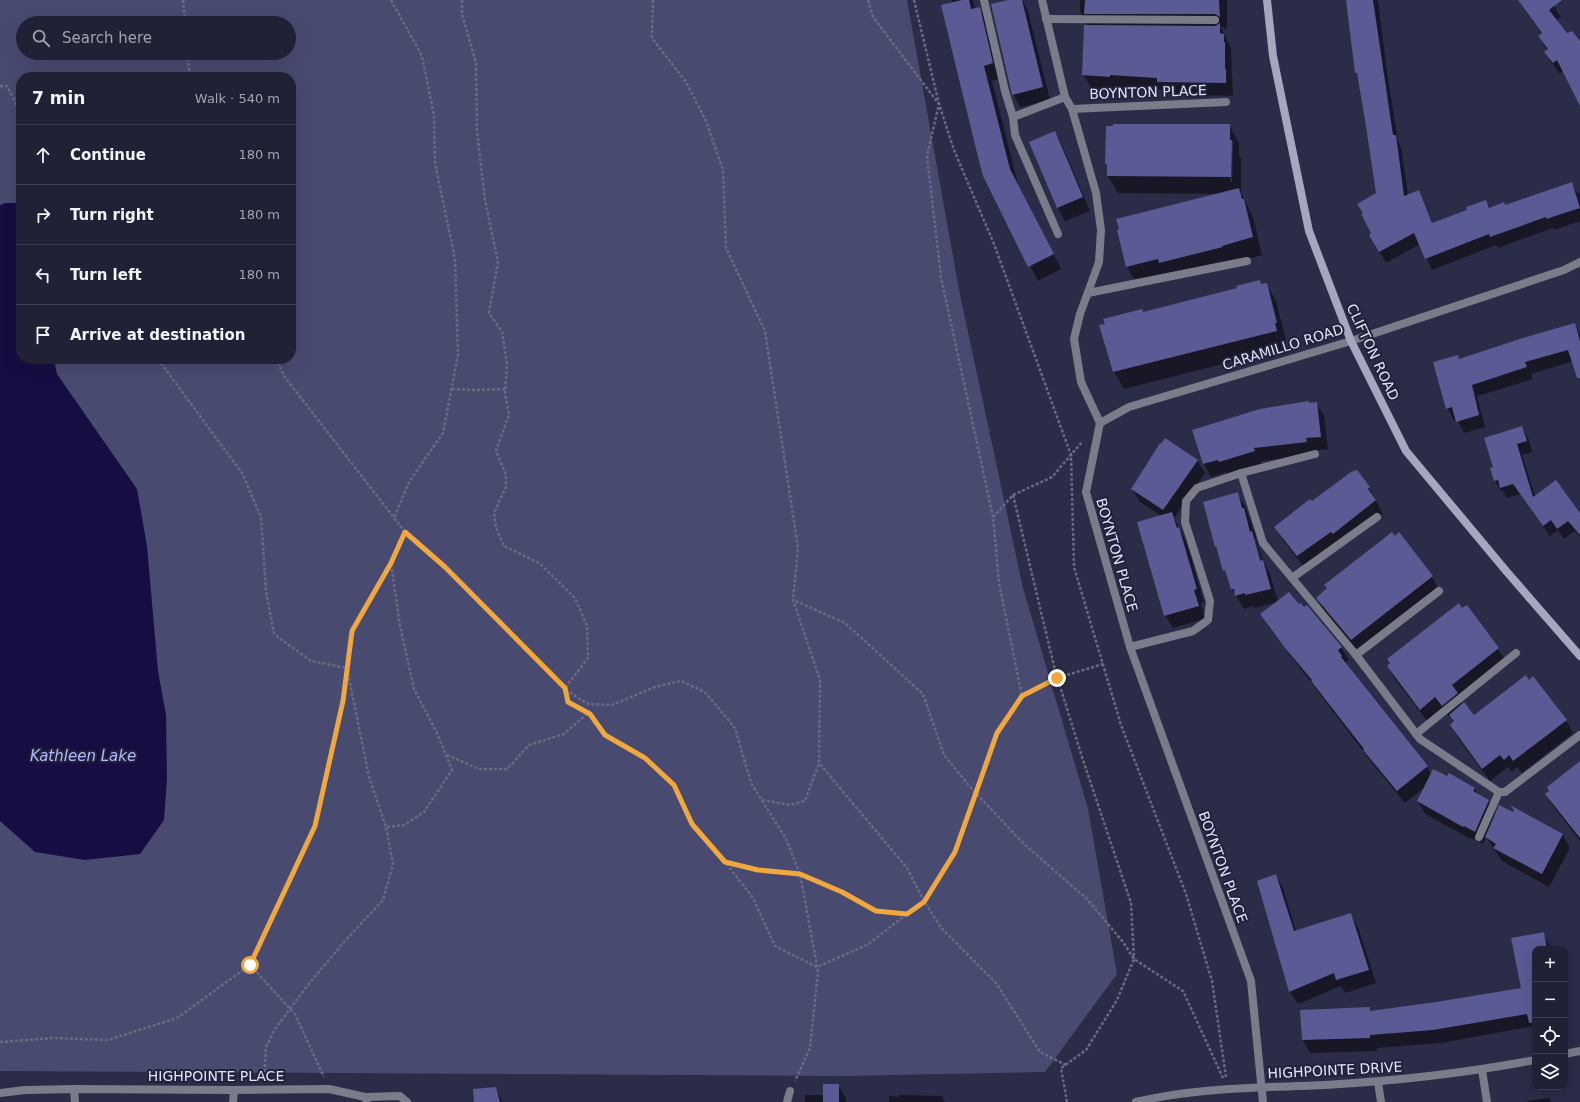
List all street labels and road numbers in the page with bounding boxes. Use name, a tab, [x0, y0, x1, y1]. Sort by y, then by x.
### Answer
street label: BOYNTON PLACE	[1089, 82, 1207, 102]
street label: CLIFTON ROAD	[1344, 301, 1402, 403]
street label: CARAMILLO ROAD	[1221, 321, 1345, 373]
street label: BOYNTON PLACE	[1093, 496, 1141, 614]
street label: BOYNTON PLACE	[1195, 809, 1251, 925]
street label: HIGHPOINTE DRIVE	[1267, 1058, 1403, 1082]
street label: HIGHPOINTE PLACE	[148, 1068, 284, 1084]

